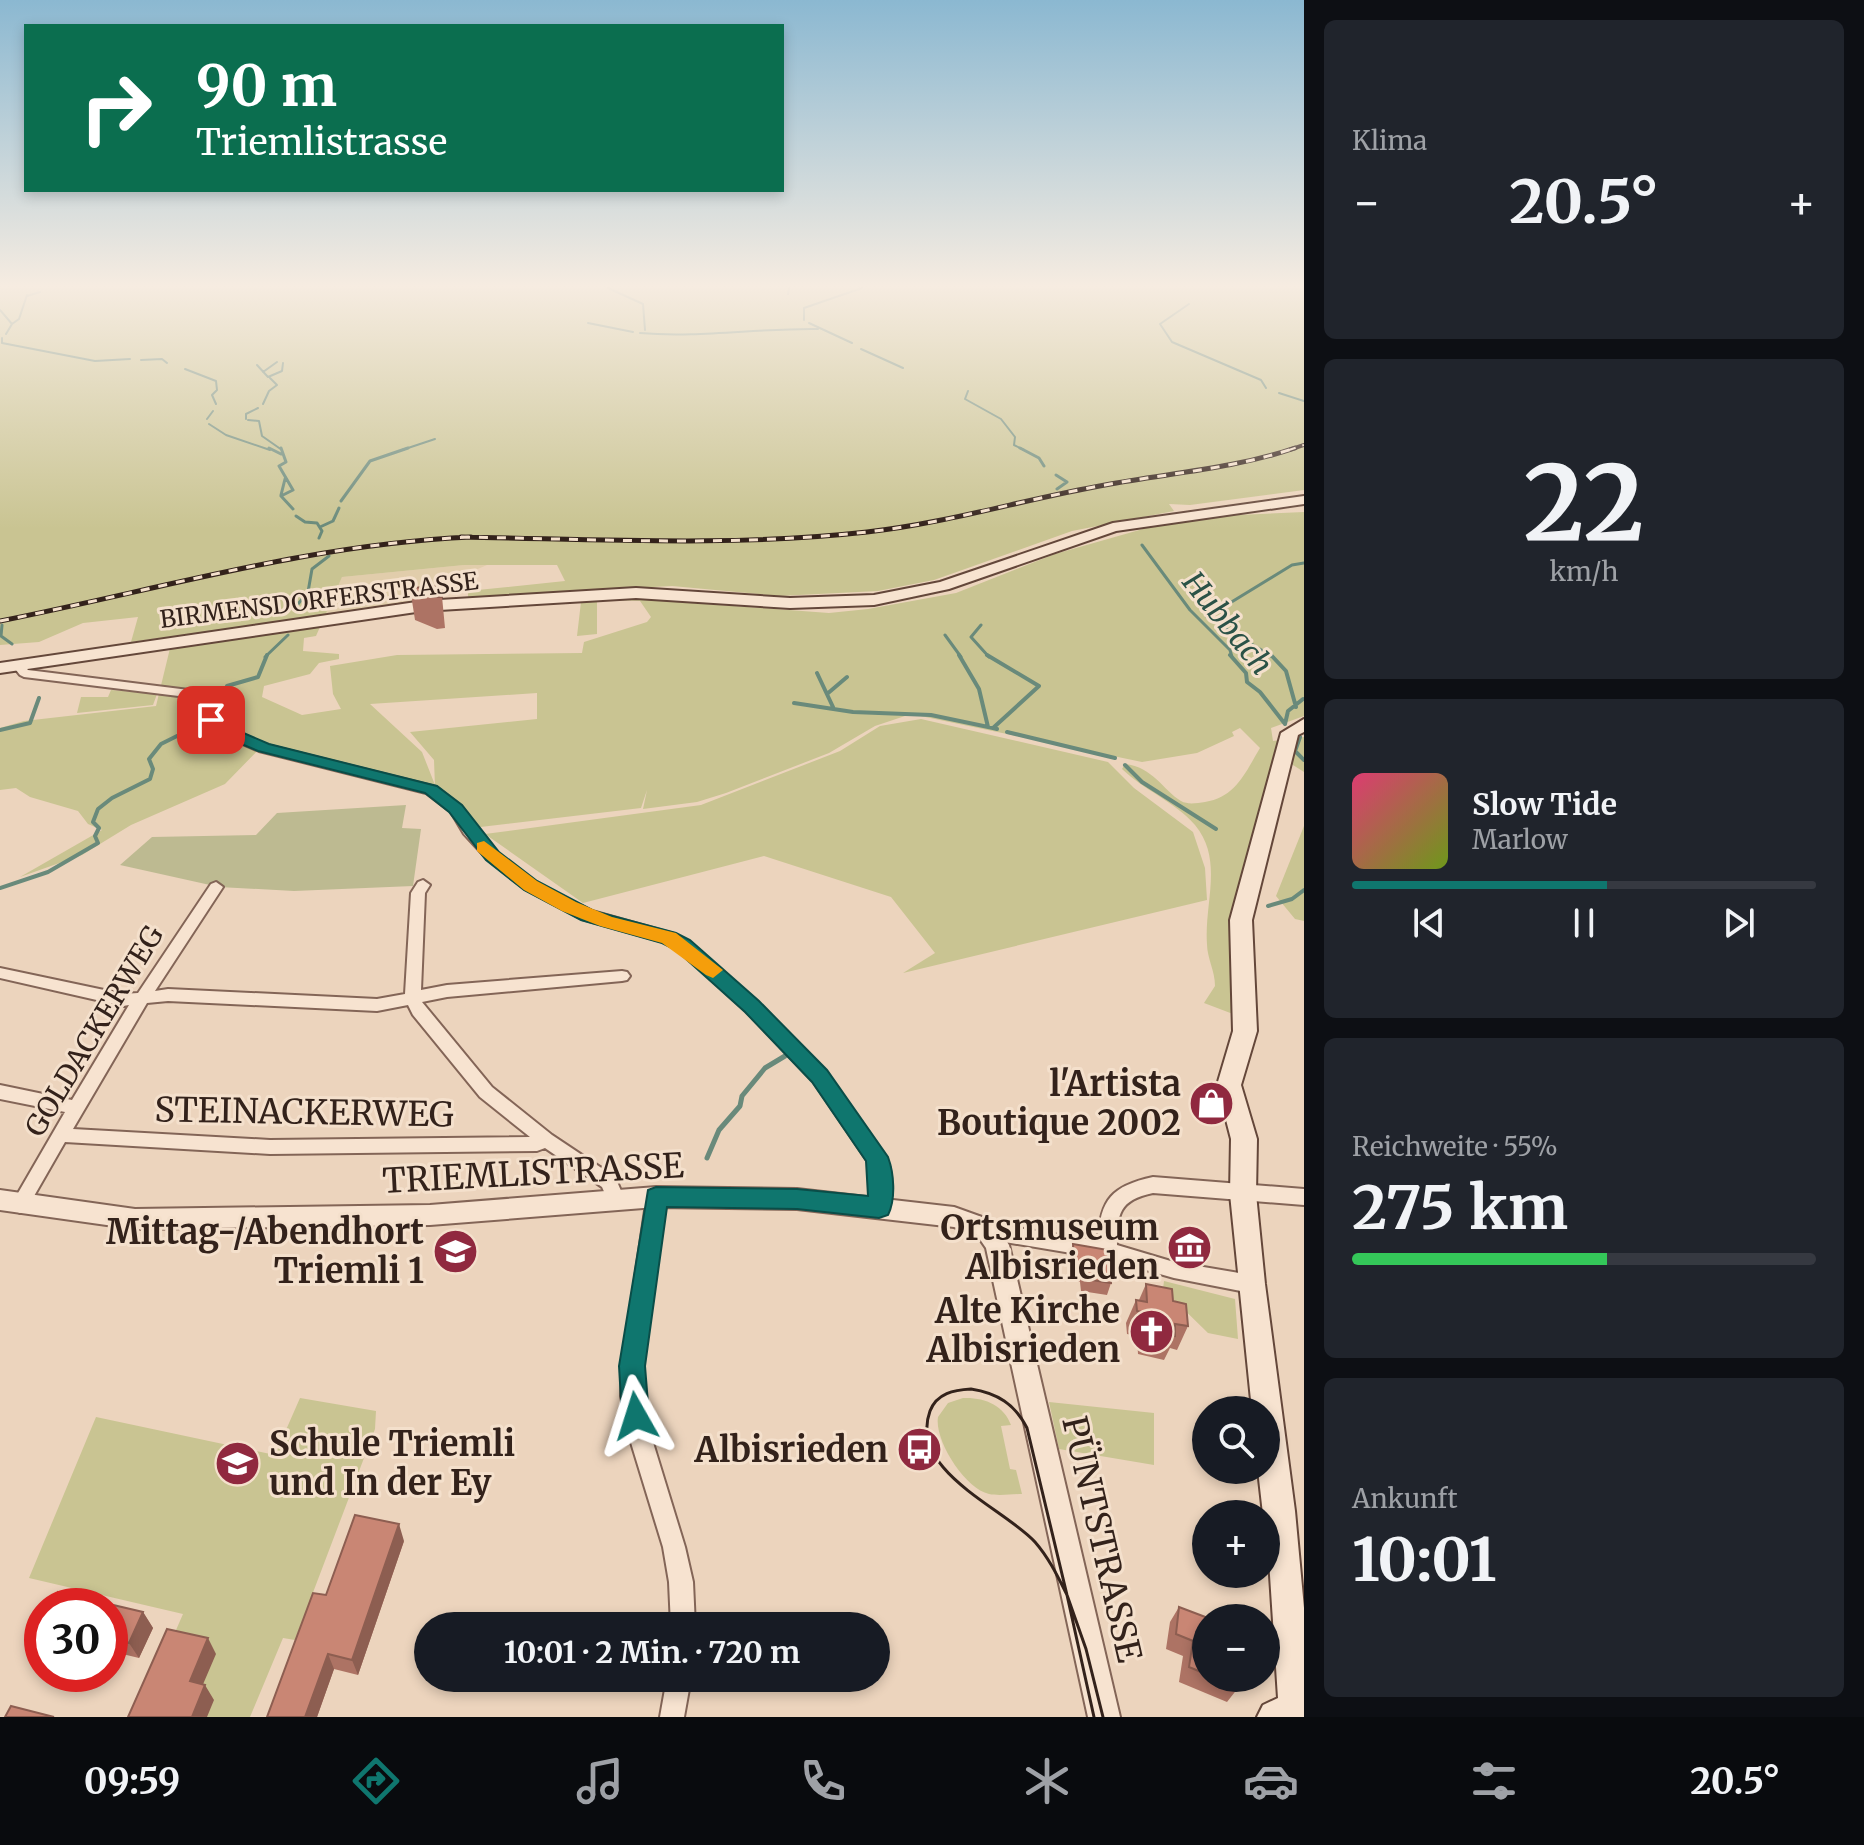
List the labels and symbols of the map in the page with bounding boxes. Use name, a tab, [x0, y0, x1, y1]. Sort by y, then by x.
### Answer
water label: Hubbach	[1174, 563, 1281, 682]
street label: BIRMENSDORFERSTRASSE	[158, 565, 481, 635]
pin	[177, 686, 245, 754]
street label: GOLDACKERWEG	[17, 919, 171, 1143]
place label: l'Artista Boutique 2002	[937, 1063, 1181, 1144]
shop icon: l'Artista Boutique 2002	[1188, 1080, 1236, 1128]
street label: STEINACKERWEG	[154, 1088, 454, 1136]
street label: TRIEMLISTRASSE	[381, 1144, 685, 1202]
place label: Ortsmuseum Albisrieden	[940, 1207, 1159, 1288]
place label: Mittag-/Abendhort Triemli 1	[106, 1211, 424, 1292]
museum icon: Ortsmuseum Albisrieden	[1166, 1224, 1214, 1272]
school or university icon: Mittag-/Abendhort Triemli 1	[431, 1228, 479, 1276]
place label: Alte Kirche Albisrieden	[926, 1290, 1120, 1371]
church icon: Alte Kirche Albisrieden	[1127, 1307, 1175, 1355]
position arrow	[594, 1374, 678, 1458]
street label: PÜNTSTRASSE	[1053, 1412, 1152, 1666]
place label: Schule Triemli und In der Ey	[269, 1423, 515, 1504]
bus stop icon: Albisrieden	[895, 1426, 943, 1474]
place label: Albisrieden	[694, 1429, 888, 1471]
school or university icon: Schule Triemli und In der Ey	[214, 1440, 262, 1488]
speed limit sign: 30	[24, 1588, 128, 1692]

